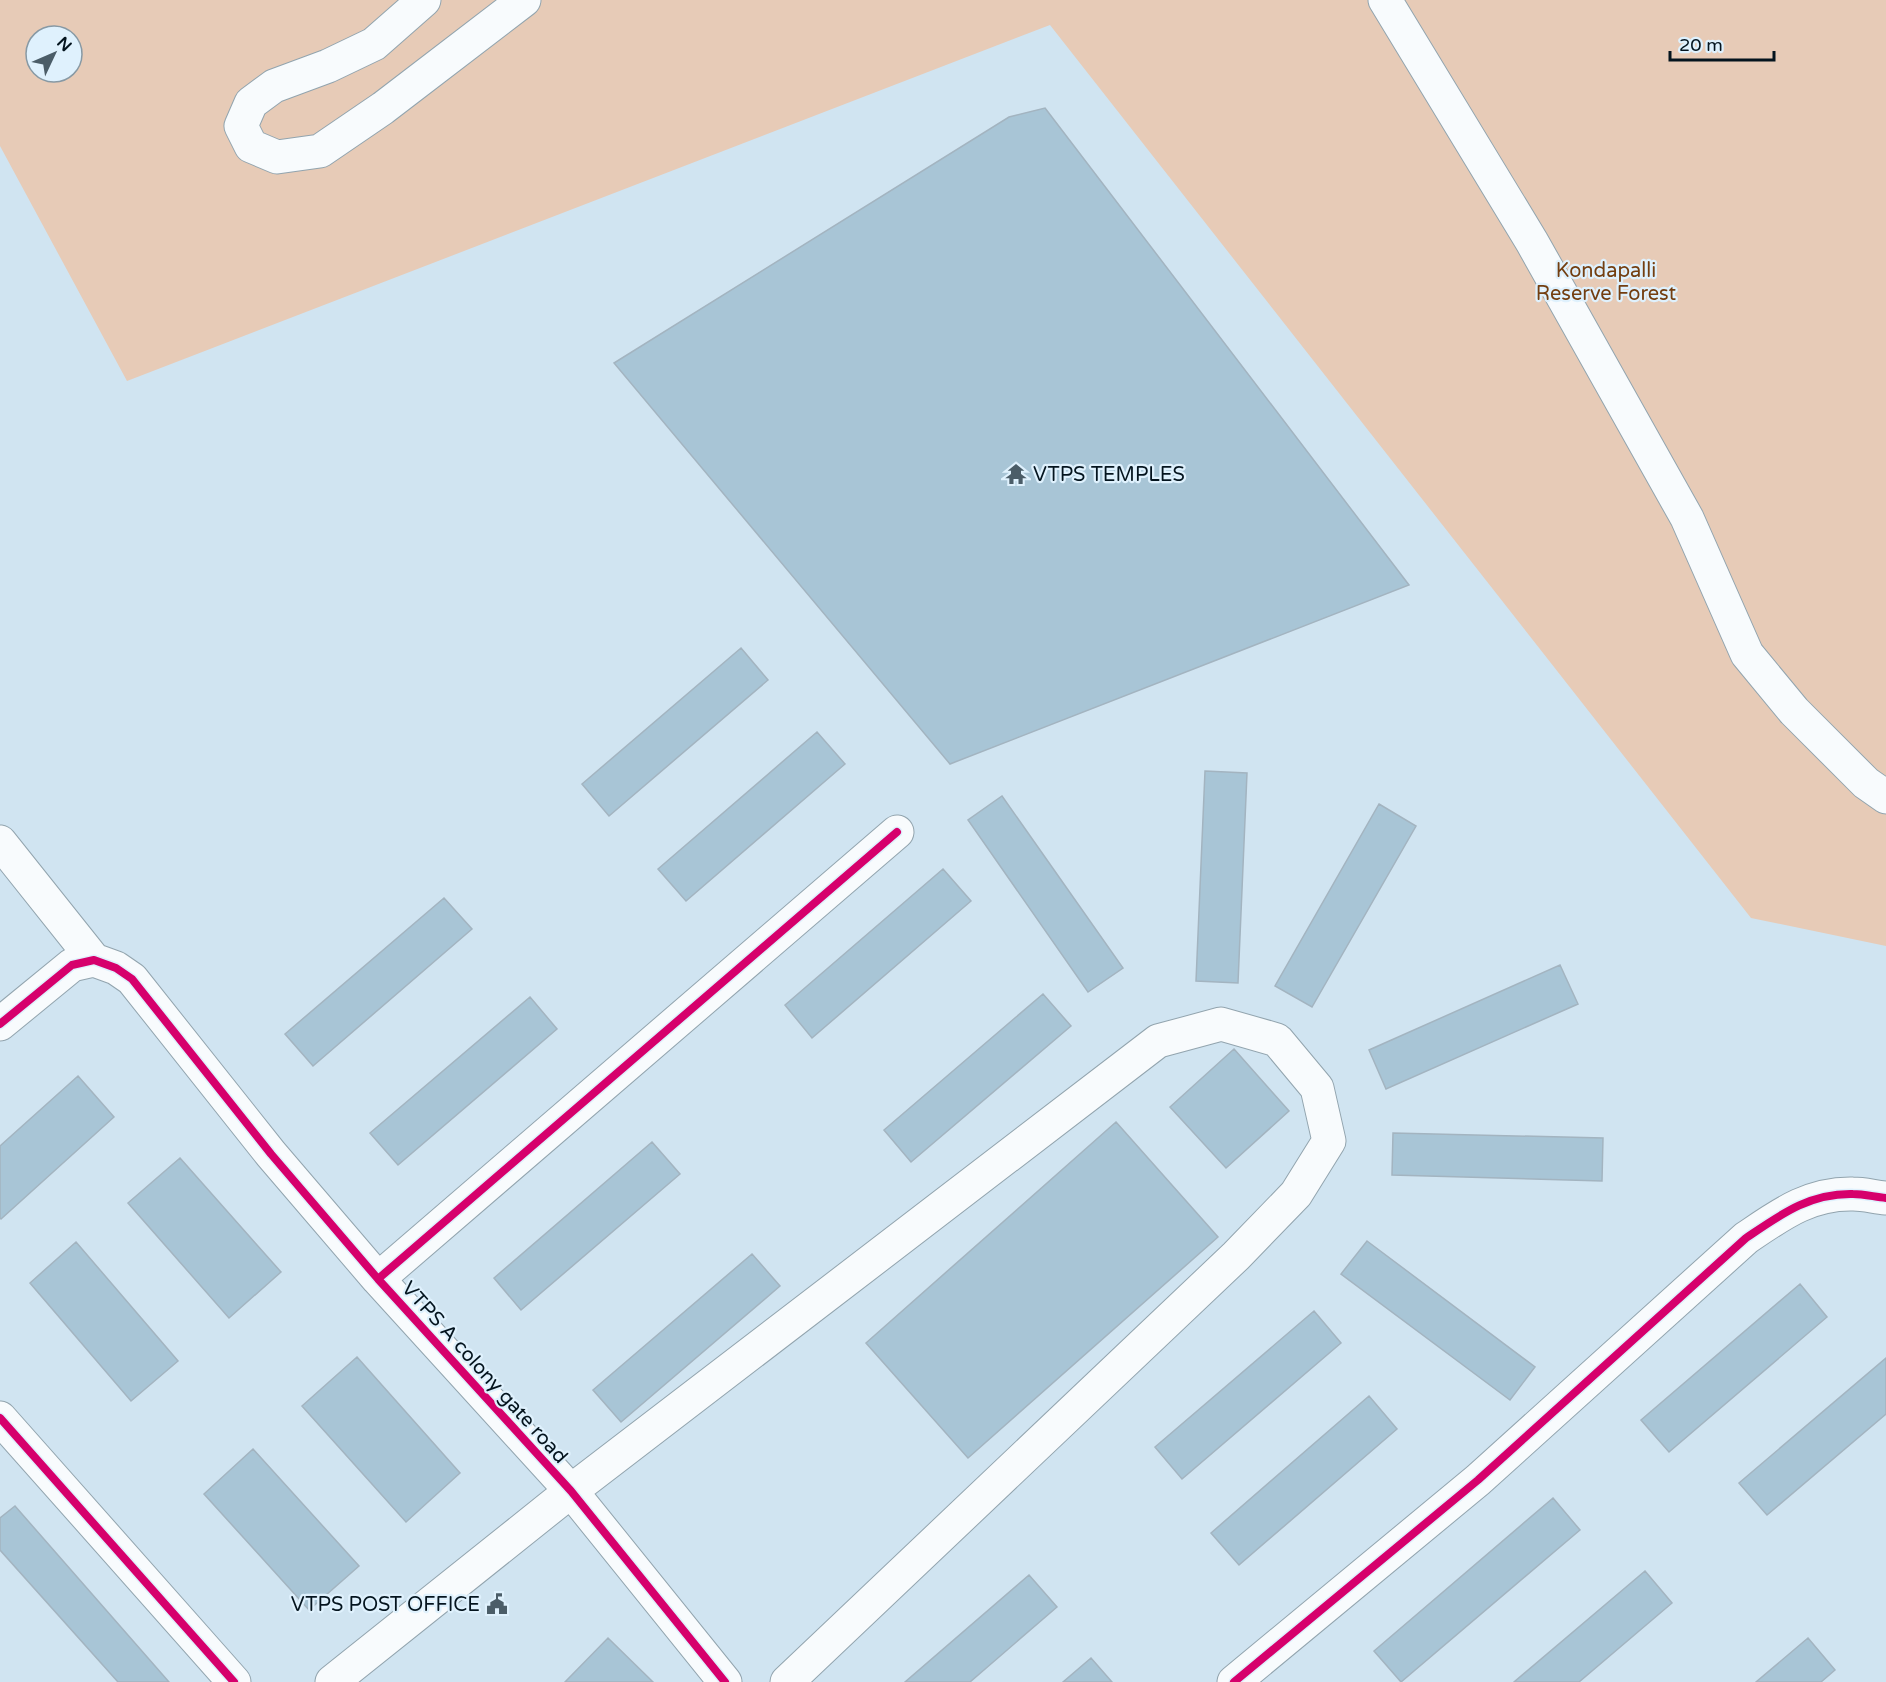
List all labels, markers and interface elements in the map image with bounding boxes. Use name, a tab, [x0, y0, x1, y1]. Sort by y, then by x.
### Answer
north arrow	[24, 24, 84, 84]
scale bar	[1670, 24, 1774, 62]
text: N	[52, 33, 76, 56]
text: 20 m	[1679, 34, 1723, 56]
park label: Kondapalli Reserve Forest	[1536, 259, 1677, 306]
temple icon: VTPS TEMPLES	[1004, 462, 1028, 486]
place label: VTPS TEMPLES	[1033, 463, 1185, 487]
street label: VTPS A colony gate road	[396, 1277, 572, 1469]
public building icon: VTPS POST OFFICE	[485, 1592, 509, 1616]
place label: VTPS POST OFFICE	[291, 1593, 480, 1617]

